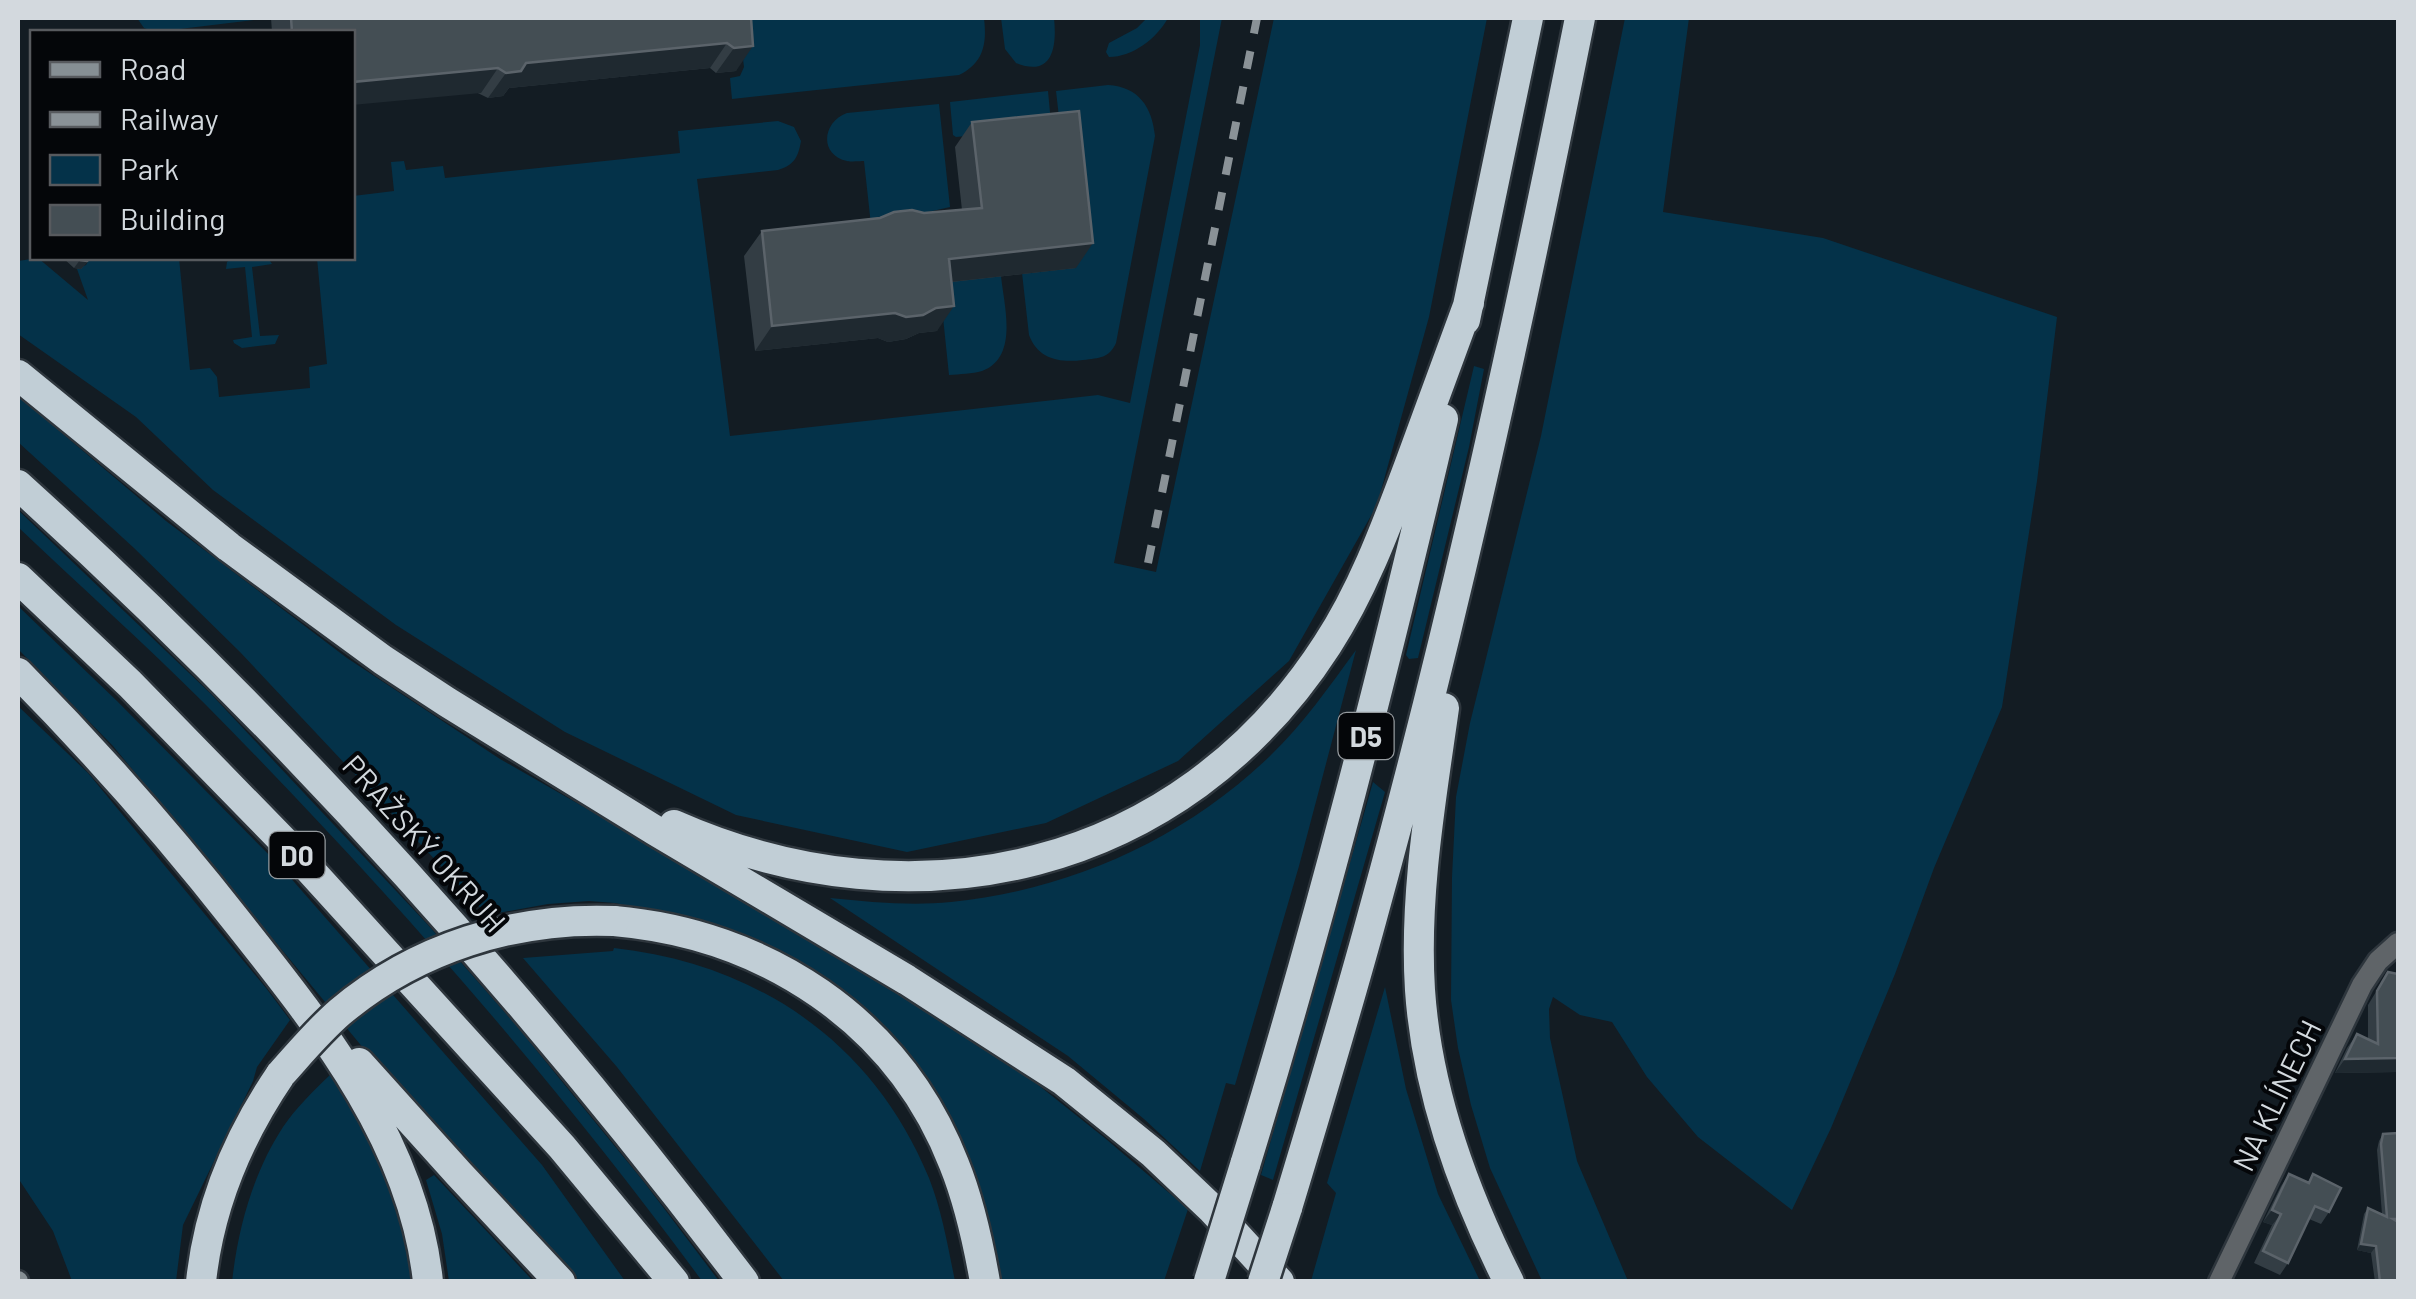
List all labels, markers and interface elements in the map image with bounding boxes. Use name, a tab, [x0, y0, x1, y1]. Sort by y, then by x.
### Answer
legend	[30, 30, 355, 260]
text: Road	[120, 50, 186, 86]
text: Railway	[120, 100, 219, 136]
text: Park	[120, 150, 179, 186]
text: Building	[120, 200, 225, 236]
road number: D5	[1338, 713, 1394, 759]
street label: PRAŽSKÝ OKRUH	[336, 747, 514, 939]
road number: D0	[270, 832, 324, 878]
street label: NA KLÍNECH	[2224, 1014, 2328, 1176]

